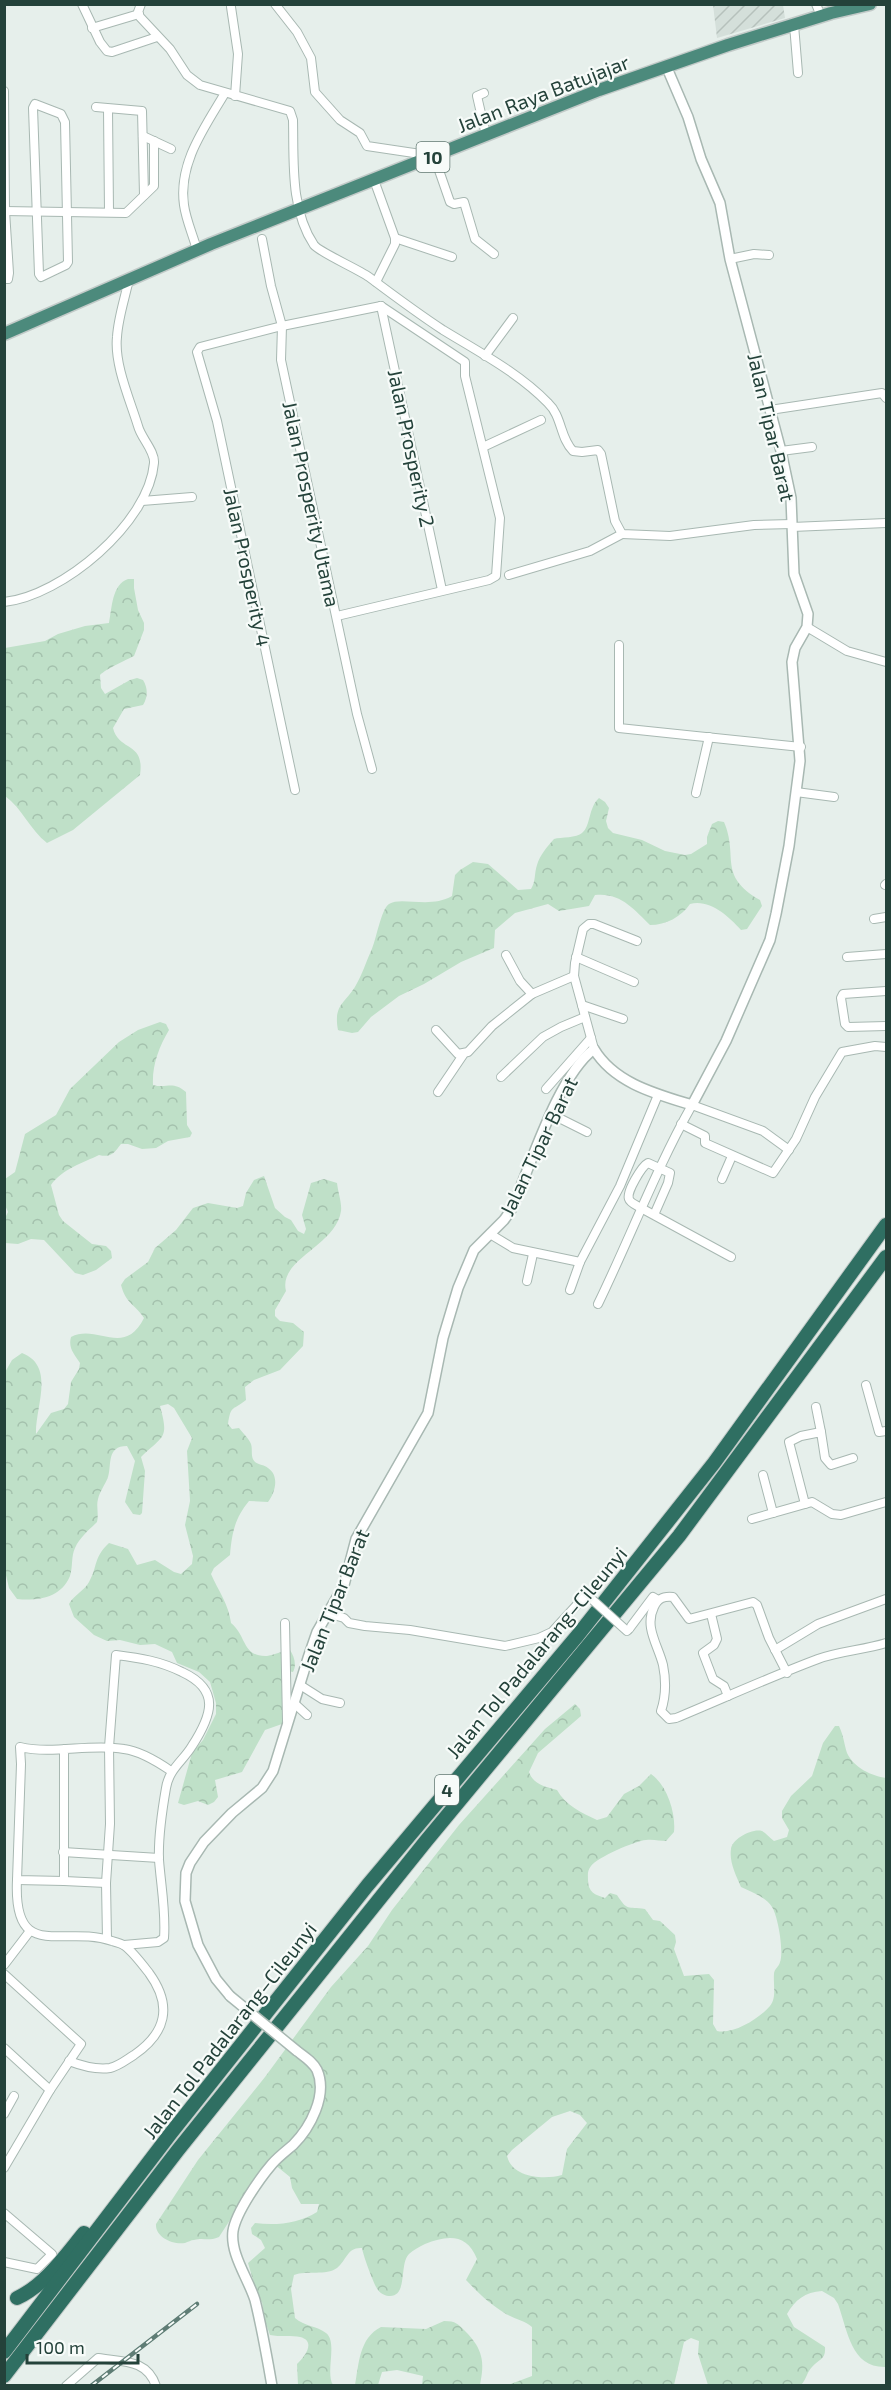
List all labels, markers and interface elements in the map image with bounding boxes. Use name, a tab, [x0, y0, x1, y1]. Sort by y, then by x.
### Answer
street label: Jalan Raya Batujajar	[454, 49, 632, 137]
road number: 10	[416, 142, 450, 172]
street label: Jalan Tipar Barat	[743, 350, 801, 504]
street label: Jalan Prosperity 2	[384, 367, 440, 529]
street label: Jalan Prosperity Utama	[278, 399, 346, 609]
street label: Jalan Prosperity 4	[219, 485, 277, 649]
street label: Jalan Tipar Barat	[494, 1072, 582, 1219]
street label: Jalan Tipar Barat	[294, 1525, 374, 1675]
street label: Jalan Tol Padalarang–Cileunyi	[441, 1542, 631, 1762]
road number: 4	[435, 1775, 459, 1805]
street label: Jalan Tol Padalarang–Cileunyi	[137, 1917, 321, 2143]
scale bar	[27, 2327, 138, 2365]
text: 100 m	[36, 2336, 85, 2358]

